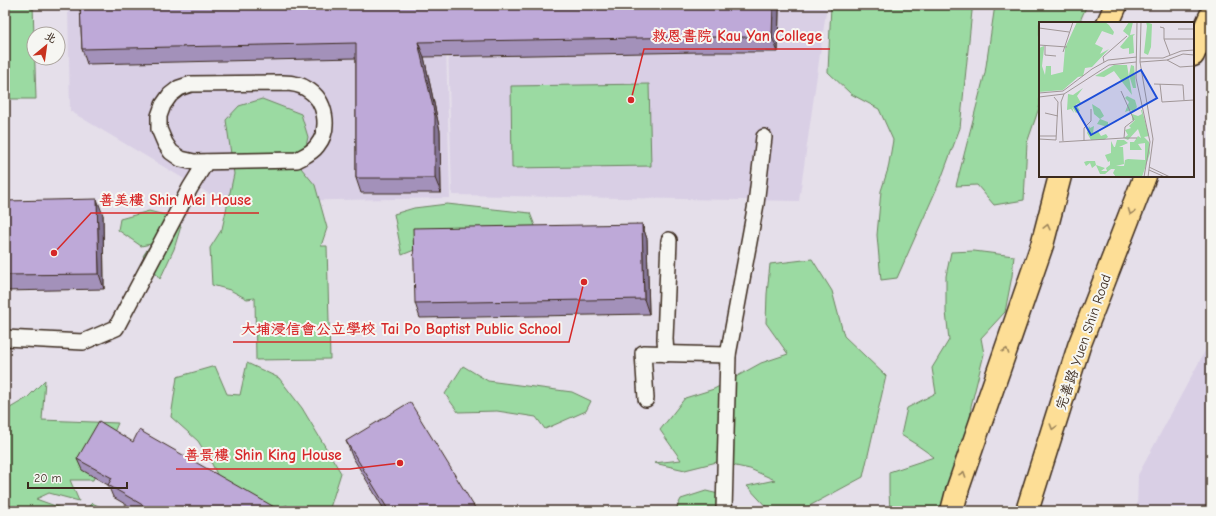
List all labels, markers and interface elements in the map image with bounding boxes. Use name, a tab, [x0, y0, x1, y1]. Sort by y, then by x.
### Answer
callout: 救恩書院 Kau Yan College	[644, 22, 830, 49]
inset map	[1039, 22, 1194, 177]
north arrow	[26, 26, 66, 66]
text: 救恩書院 Kau Yan College	[652, 27, 822, 45]
text: 北	[43, 29, 59, 46]
callout: 善美樓 Shin Mei House	[91, 186, 259, 213]
text: 善美樓 Shin Mei House	[99, 191, 251, 209]
one-way arrow	[1127, 209, 1135, 216]
one-way arrow	[1042, 224, 1050, 231]
street label: 完善路 Yuen Shin Road	[1052, 272, 1115, 412]
callout: 大埔浸信會公立學校 Tai Po Baptist Public School	[233, 315, 569, 342]
text: 大埔浸信會公立學校 Tai Po Baptist Public School	[241, 320, 561, 338]
one-way arrow	[1001, 347, 1009, 354]
one-way arrow	[1049, 423, 1058, 430]
callout: 善景樓 Shin King House	[176, 442, 350, 469]
text: 善景樓 Shin King House	[184, 446, 342, 464]
scale bar	[28, 464, 127, 490]
one-way arrow	[959, 470, 967, 477]
text: 20 m	[34, 471, 62, 485]

